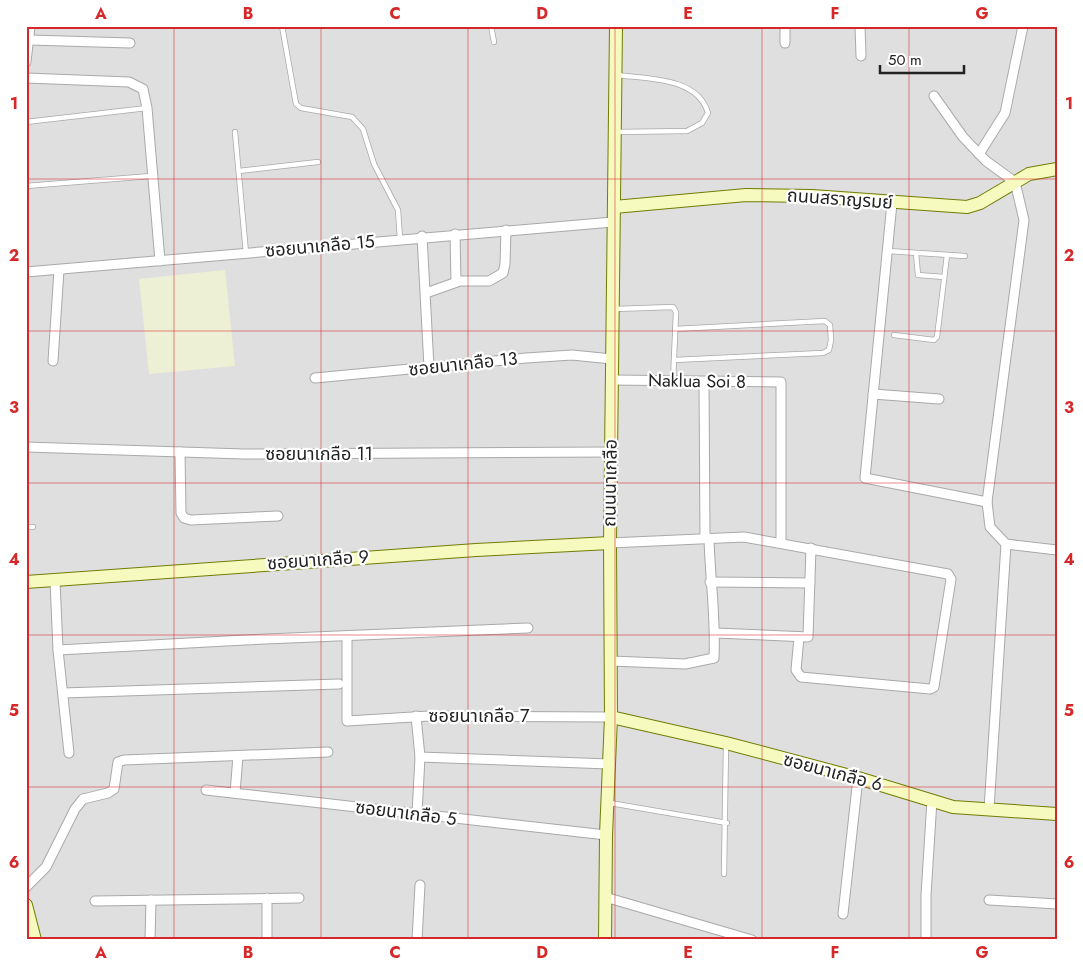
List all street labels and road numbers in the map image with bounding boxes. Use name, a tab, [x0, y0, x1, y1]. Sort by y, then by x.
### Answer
street label: ถนนสราญรมย์	[786, 182, 894, 216]
street label: ซอยนาเกลือ 15	[264, 228, 376, 264]
street label: ซอยนาเกลือ 13	[407, 345, 519, 383]
street label: Naklua Soi 8	[648, 367, 746, 395]
street label: ถนนนาเกลือ	[596, 439, 624, 527]
street label: ซอยนาเกลือ 11	[265, 441, 373, 467]
street label: ซอยนาเกลือ 9	[266, 543, 370, 577]
street label: ซอยนาเกลือ 7	[429, 703, 530, 729]
street label: ซอยนาเกลือ 6	[780, 746, 886, 798]
street label: ซอยนาเกลือ 5	[354, 794, 458, 832]

